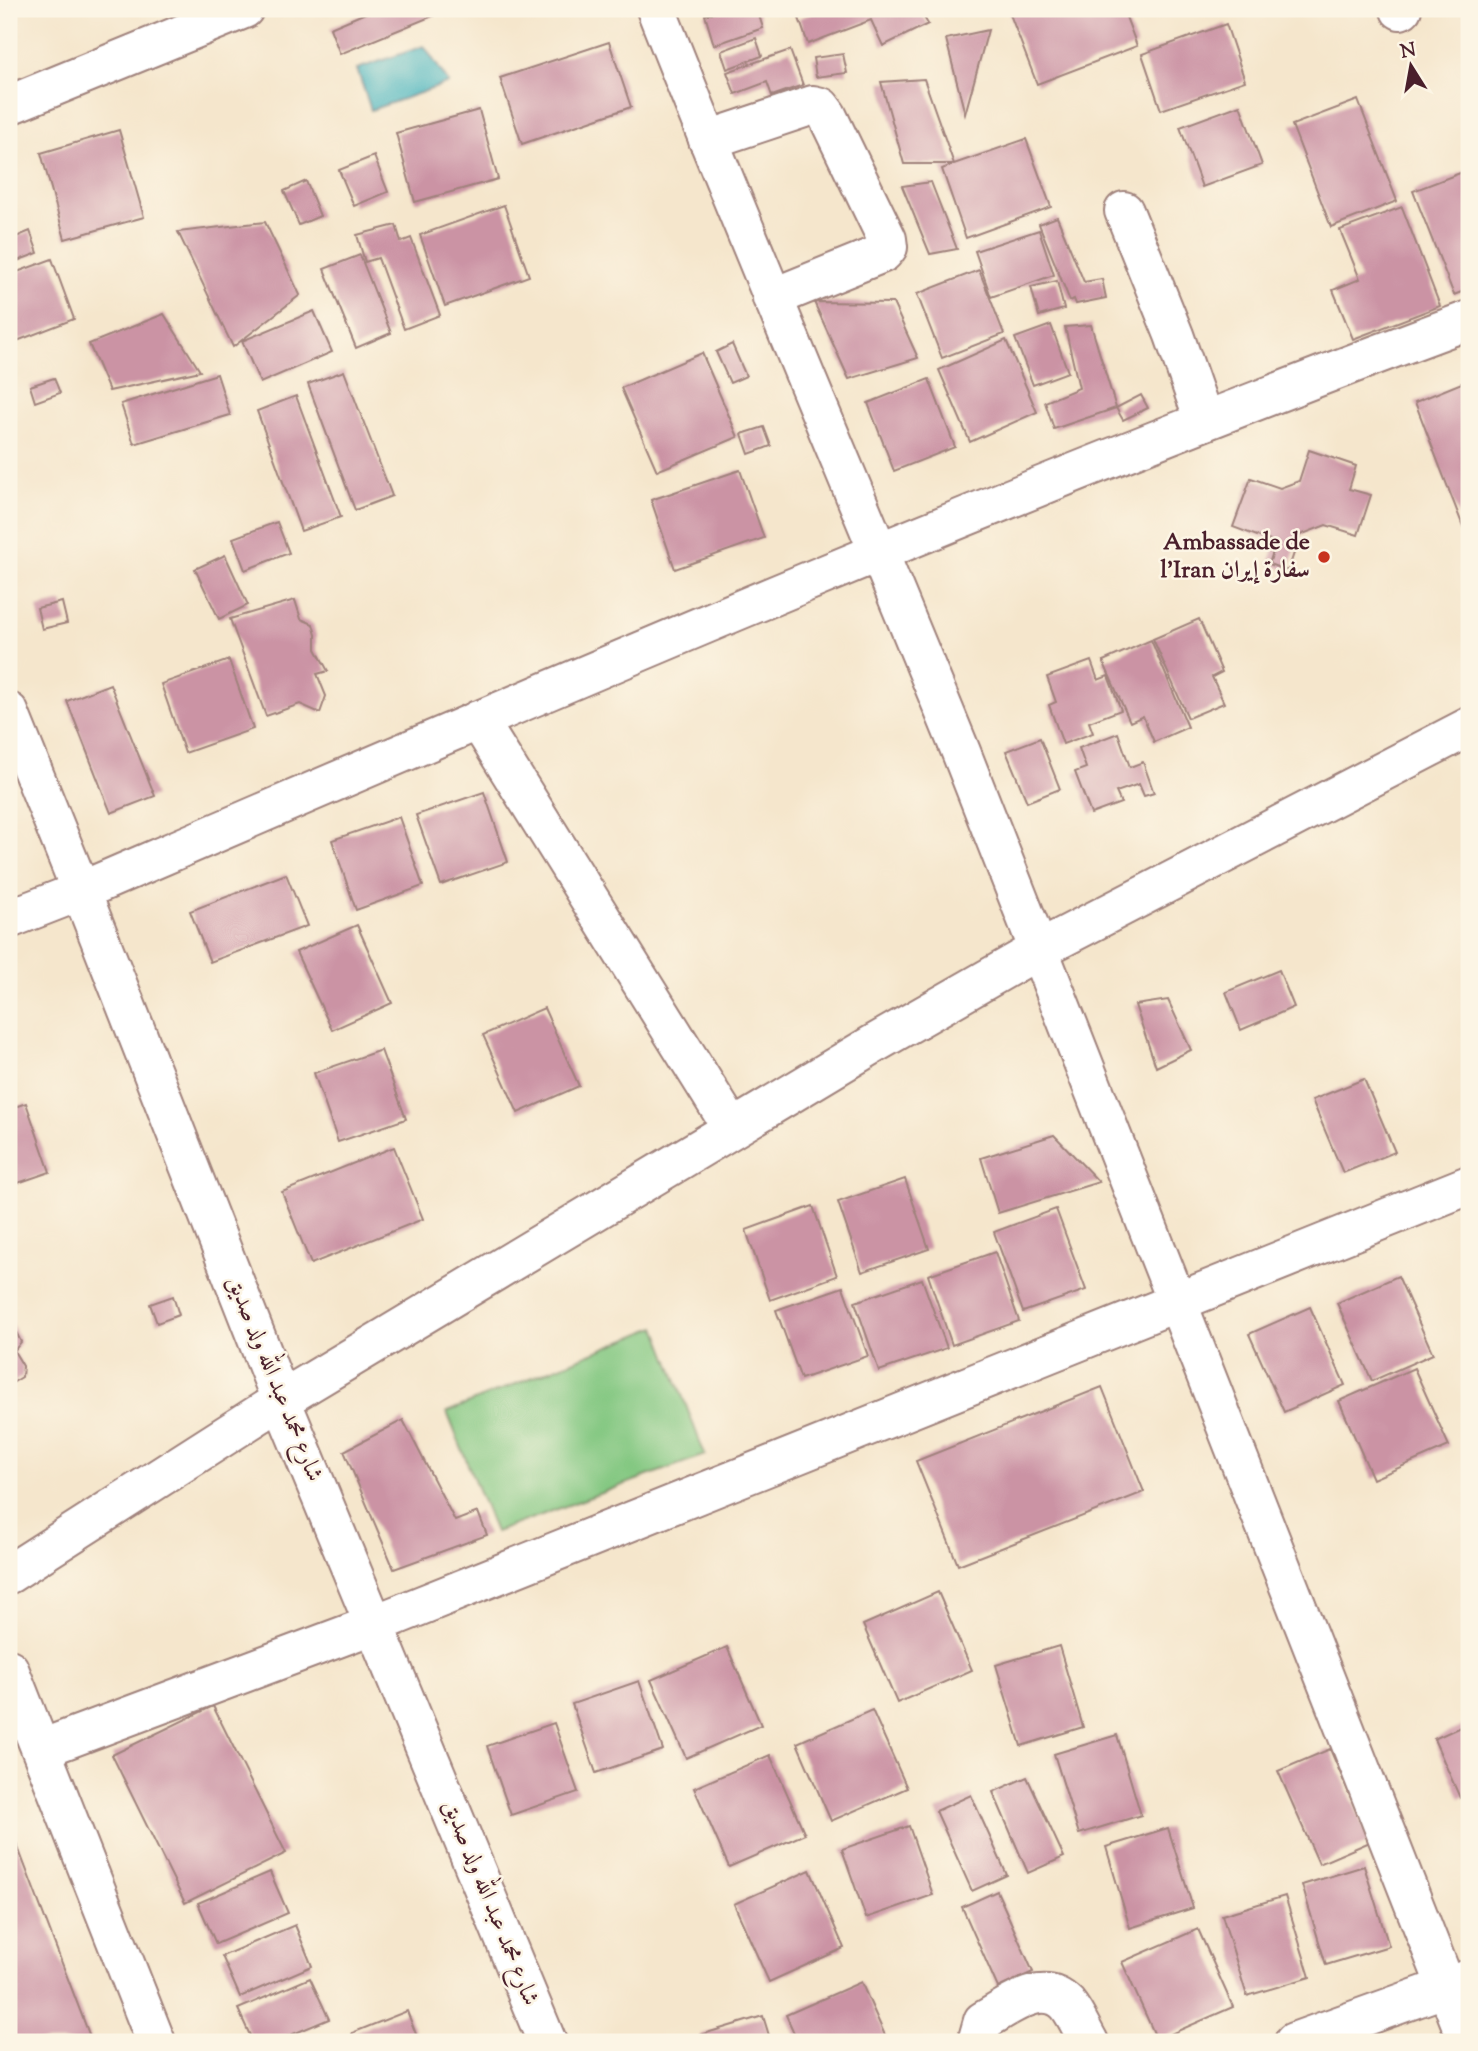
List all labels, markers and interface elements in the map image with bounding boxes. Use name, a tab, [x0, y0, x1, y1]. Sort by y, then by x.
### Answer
north arrow	[1376, 32, 1446, 102]
text: N	[1398, 37, 1418, 66]
place label: Ambassade de l'Iran سفارة إيران	[1160, 526, 1310, 588]
marker: Ambassade de l'Iran سفارة إيران	[1316, 549, 1332, 565]
street label: شارع محمد عبد الله ولد صديق	[216, 1269, 335, 1487]
street label: شارع محمد عبد الله ولد صديق	[432, 1793, 551, 2011]

